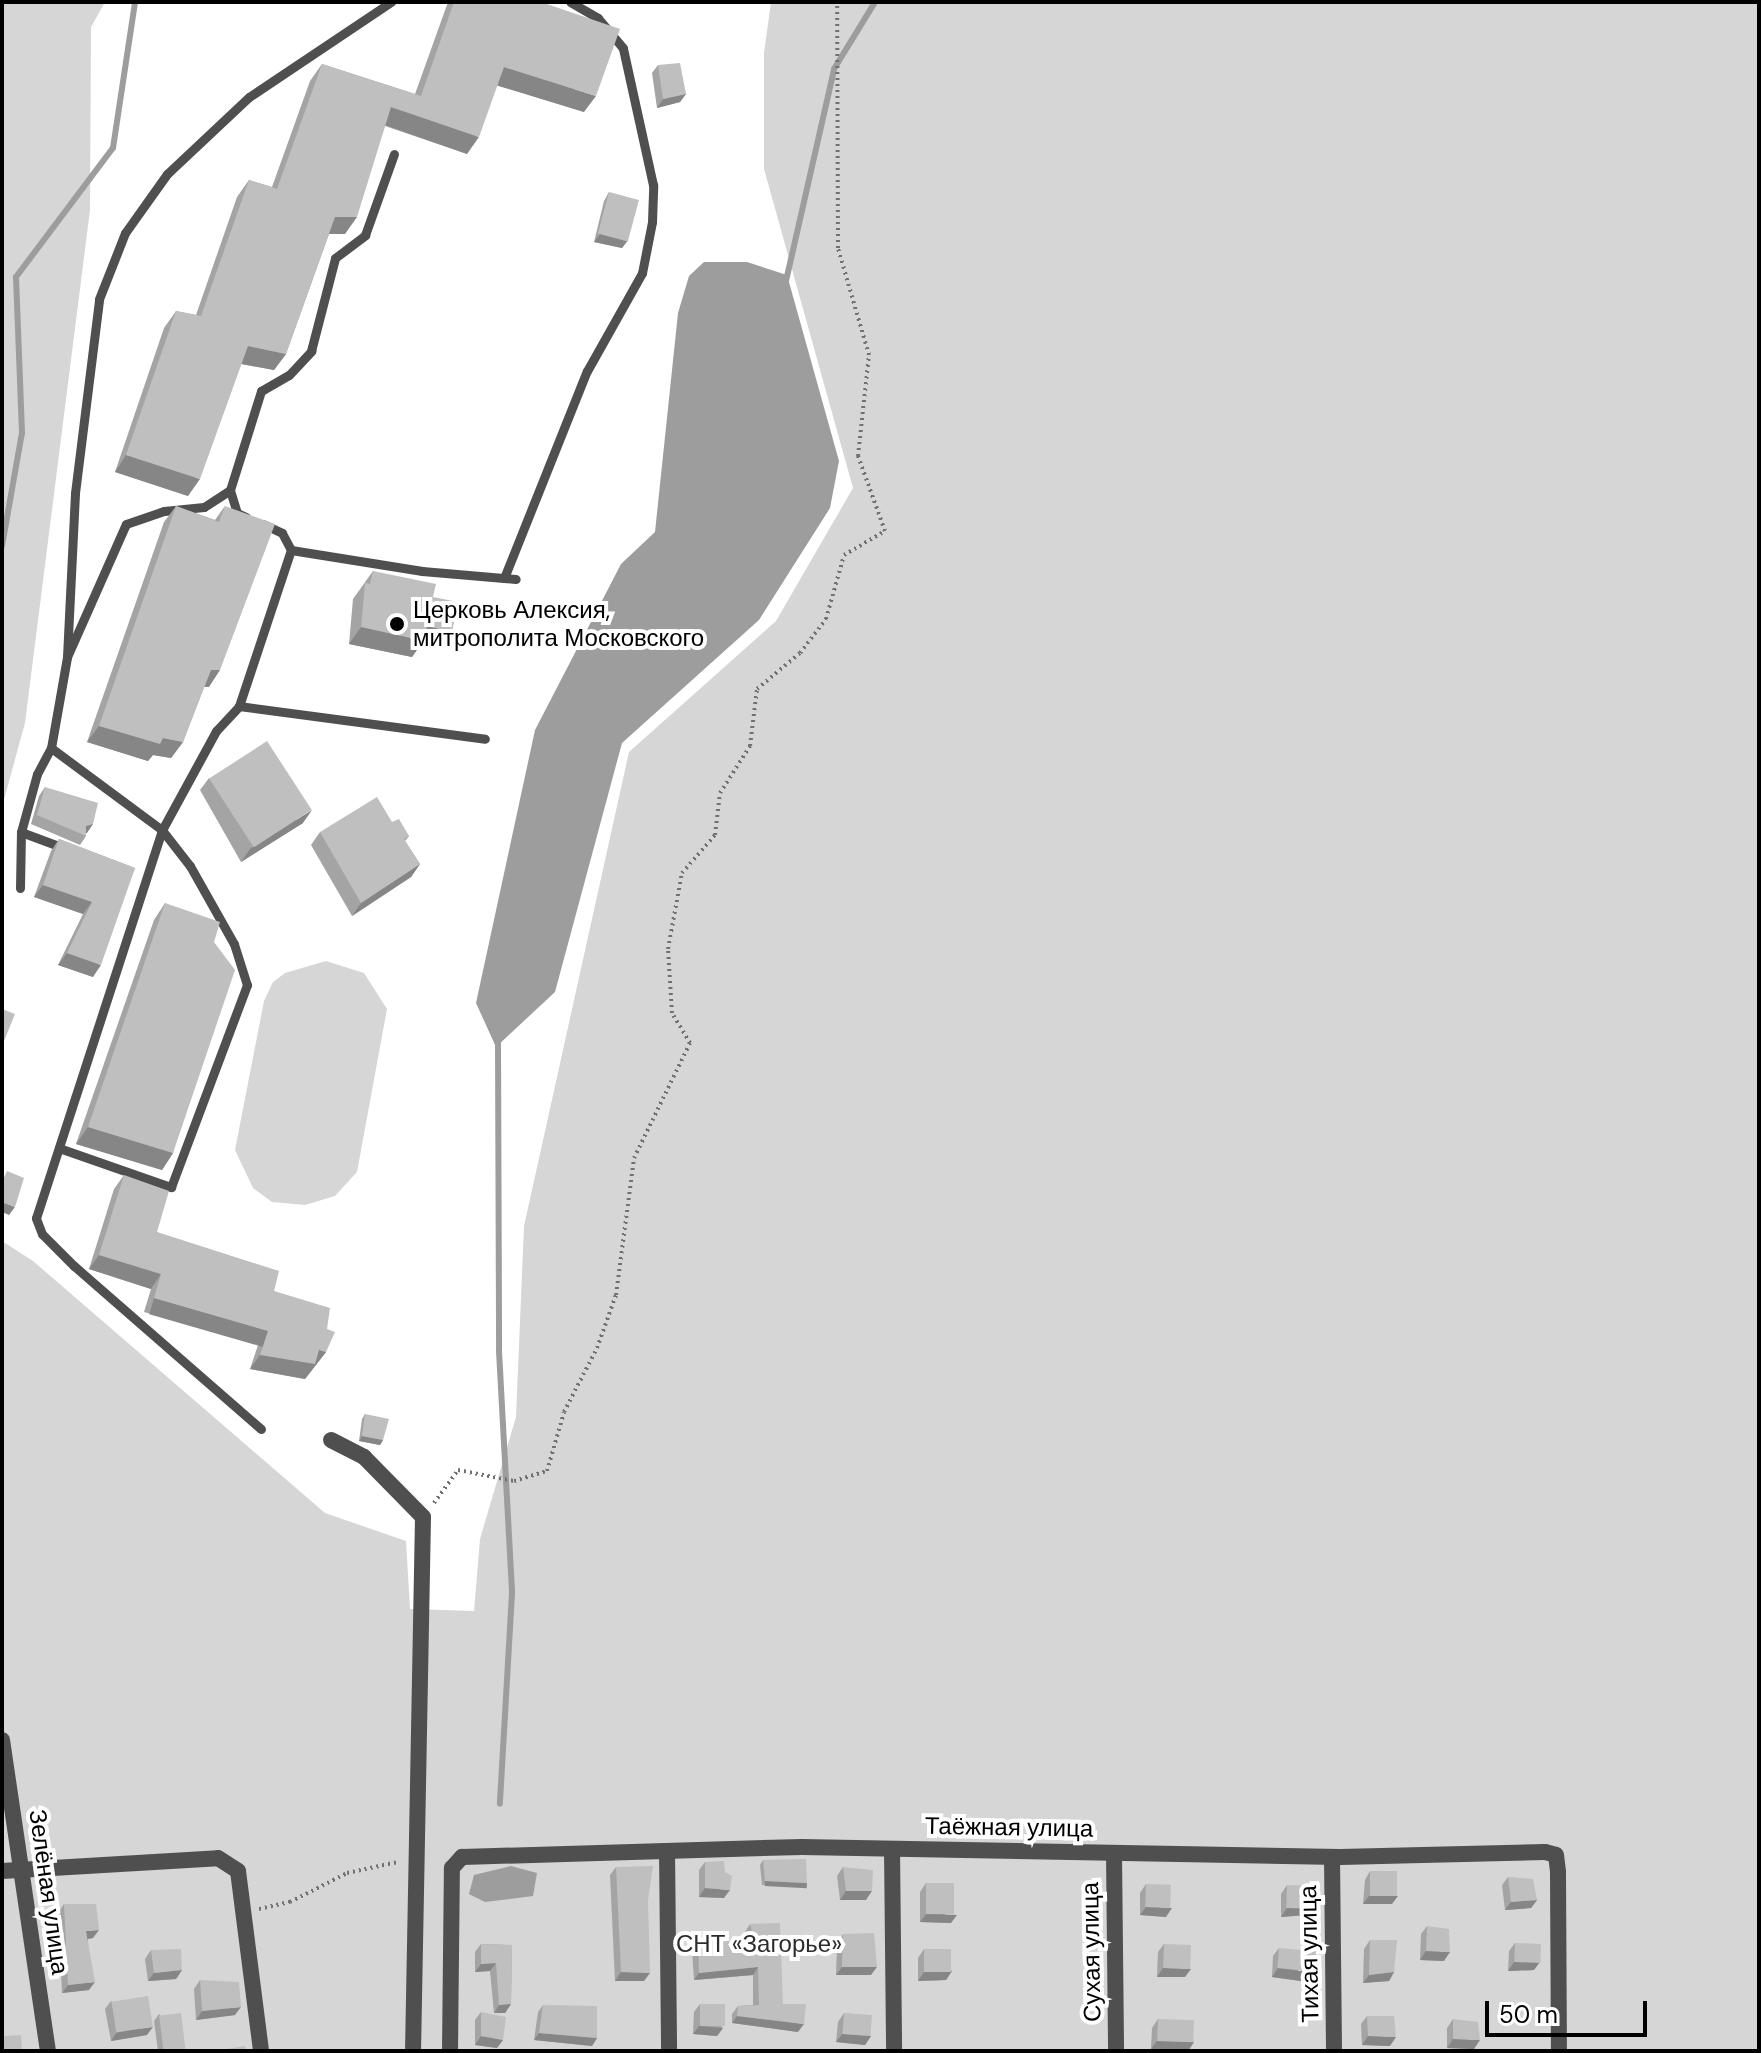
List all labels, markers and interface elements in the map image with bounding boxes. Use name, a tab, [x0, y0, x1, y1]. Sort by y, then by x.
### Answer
place label: Церковь Алексия, митрополита Московского	[413, 596, 704, 652]
marker: Церковь Алексия, митрополита Московского	[388, 615, 406, 633]
street label: Зелёная улица	[23, 1808, 75, 1976]
street label: Таёжная улица	[925, 1811, 1093, 1843]
street label: Сухая улица	[1075, 1882, 1107, 2022]
street label: Тихая улица	[1293, 1885, 1325, 2023]
park label: СНТ «Загорье»	[676, 1930, 842, 1958]
scale bar	[1489, 1985, 1651, 2035]
text: 50 m	[1499, 1999, 1558, 2030]

